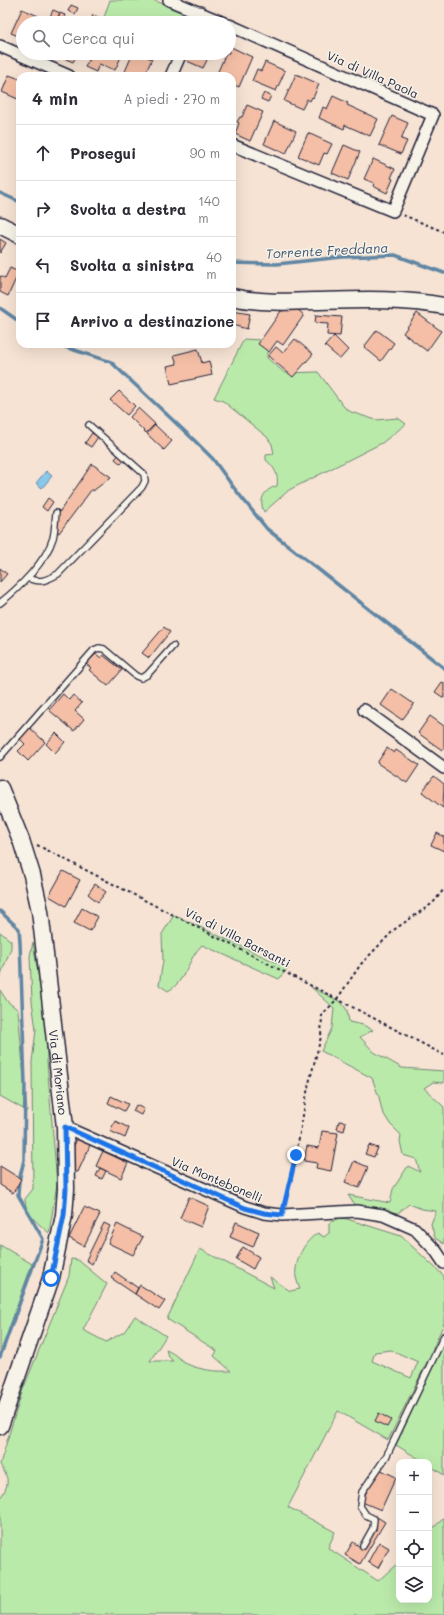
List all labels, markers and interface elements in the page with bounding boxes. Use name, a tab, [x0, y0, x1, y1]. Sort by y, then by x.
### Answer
search box	[16, 16, 236, 60]
icon: search	[30, 27, 52, 49]
text: Cerca qui	[62, 28, 135, 48]
street label: Via di Villa Paola	[325, 47, 421, 101]
text: 4 min	[32, 87, 78, 109]
text: A piedi · 270 m	[124, 90, 220, 107]
icon: ahead	[32, 142, 54, 164]
text: Prosegui	[70, 143, 136, 163]
text: 90 m	[190, 144, 220, 161]
text: 140 m	[198, 192, 220, 226]
icon: right	[32, 198, 54, 220]
text: Svolta a destra	[70, 199, 186, 219]
water label: Torrente Freddana	[265, 238, 389, 262]
text: 40 m	[206, 248, 222, 282]
icon: left	[32, 254, 54, 276]
text: Svolta a sinistra	[70, 255, 194, 275]
icon: arrive	[32, 310, 54, 332]
text: Arrivo a destinazione	[70, 311, 234, 331]
street label: Via di Villa Barsanti	[183, 903, 293, 971]
street label: Via di Moriano	[46, 1029, 72, 1116]
route end	[287, 1146, 305, 1164]
street label: Via Montebonelli	[169, 1153, 265, 1205]
route start	[42, 1269, 60, 1287]
map controls	[396, 1459, 432, 1603]
button: +	[396, 1459, 432, 1495]
button: −	[396, 1495, 432, 1531]
button: locate	[396, 1531, 432, 1567]
button: layers	[396, 1567, 432, 1603]

